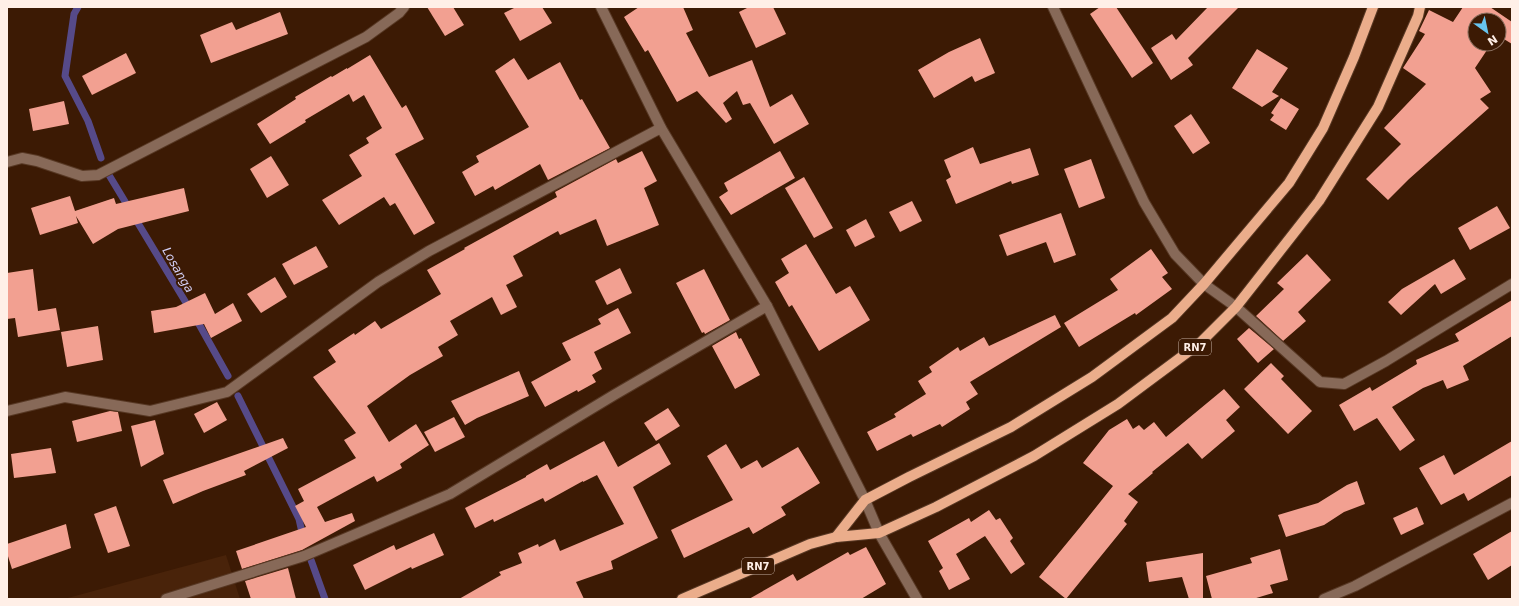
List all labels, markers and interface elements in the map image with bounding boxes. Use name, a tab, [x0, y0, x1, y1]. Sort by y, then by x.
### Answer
north arrow	[1467, 12, 1507, 52]
text: N	[1485, 32, 1500, 48]
water label: Losanga	[159, 245, 197, 295]
road number: RN7	[1179, 339, 1211, 355]
road number: RN7	[742, 558, 774, 574]

